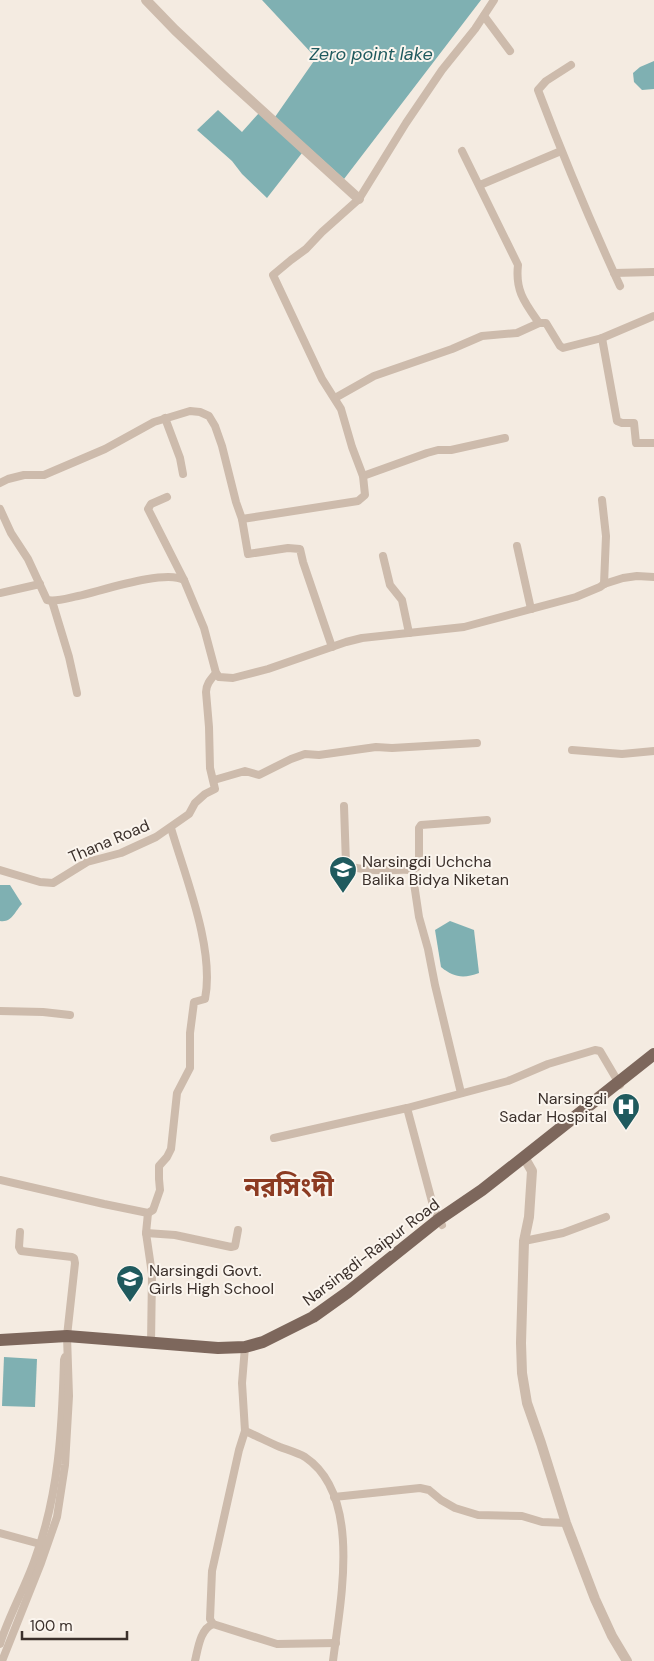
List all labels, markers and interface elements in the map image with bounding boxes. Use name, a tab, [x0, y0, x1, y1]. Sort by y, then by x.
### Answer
water label: Zero point lake	[309, 42, 433, 66]
street label: Thana Road	[65, 814, 153, 868]
place label: Narsingdi Uchcha Balika Bidya Niketan	[362, 851, 509, 890]
school or university icon: Narsingdi Uchcha Balika Bidya Niketan	[328, 855, 358, 894]
place label: Narsingdi Sadar Hospital	[499, 1088, 607, 1127]
hospital icon: Narsingdi Sadar Hospital	[611, 1092, 641, 1131]
district label: নরসিংদী	[243, 1170, 334, 1204]
street label: Narsingdi-Raipur Road	[298, 1194, 444, 1310]
place label: Narsingdi Govt. Girls High School	[149, 1260, 274, 1299]
school or university icon: Narsingdi Govt. Girls High School	[115, 1264, 145, 1303]
scale bar	[22, 1608, 128, 1640]
text: 100 m	[30, 1616, 73, 1636]

